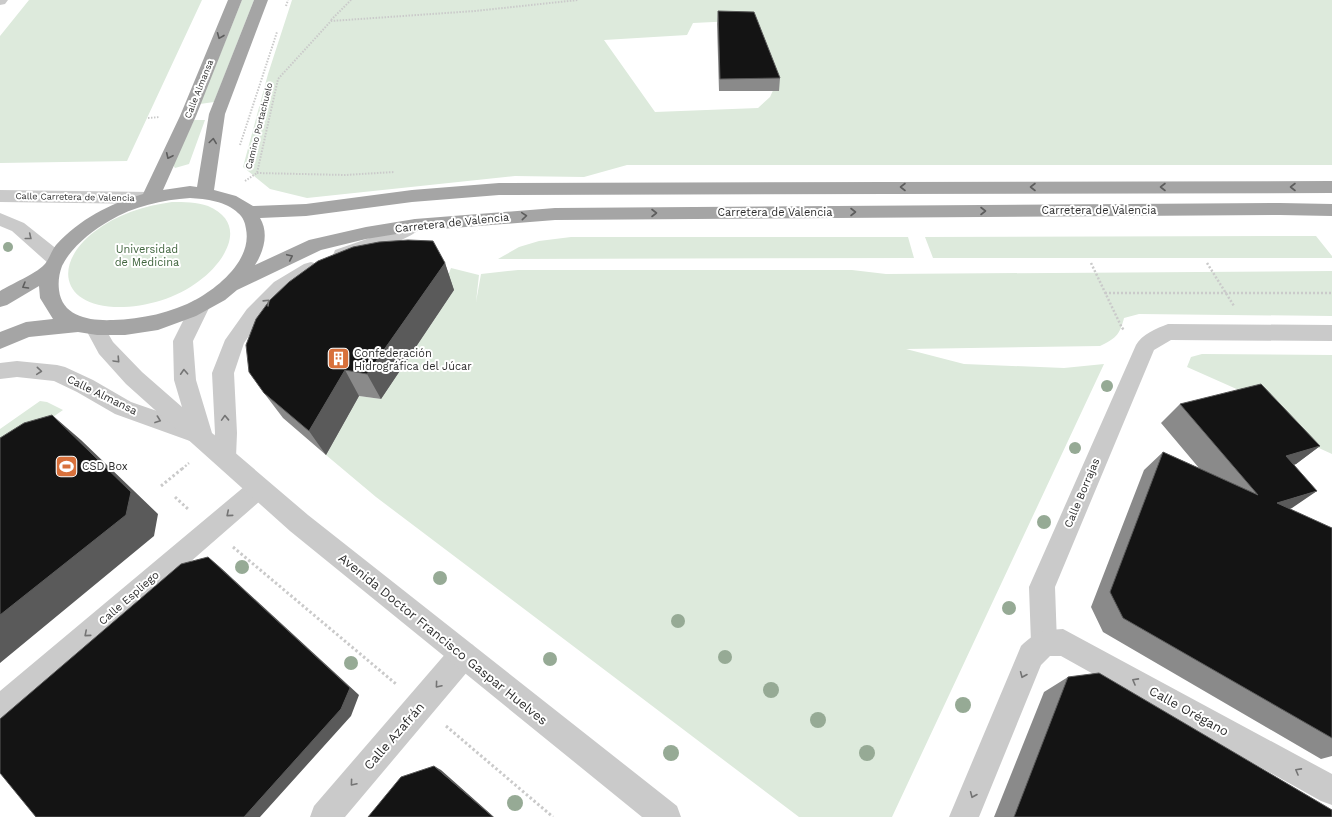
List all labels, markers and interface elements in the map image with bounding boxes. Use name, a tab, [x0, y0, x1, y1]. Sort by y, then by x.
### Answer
one-way arrow	[217, 33, 225, 40]
street label: Calle Almansa	[183, 58, 215, 120]
street label: Camino Portachuelo	[243, 82, 275, 170]
one-way arrow	[208, 138, 217, 144]
one-way arrow	[166, 152, 174, 159]
one-way arrow	[900, 183, 906, 191]
one-way arrow	[1030, 183, 1036, 191]
one-way arrow	[1160, 183, 1166, 191]
one-way arrow	[1290, 183, 1296, 191]
street label: Calle Carretera de Valencia	[15, 191, 135, 203]
street label: Carretera de Valencia	[1042, 204, 1156, 217]
street label: Carretera de Valencia	[718, 206, 832, 219]
one-way arrow	[980, 207, 986, 215]
one-way arrow	[850, 208, 856, 216]
one-way arrow	[651, 209, 657, 217]
street label: Carretera de Valencia	[394, 211, 510, 235]
one-way arrow	[521, 212, 527, 221]
one-way arrow	[25, 232, 32, 239]
park label: Universidad de Medicina	[115, 243, 179, 269]
one-way arrow	[286, 254, 294, 262]
one-way arrow	[22, 281, 29, 288]
one-way arrow	[262, 299, 270, 307]
building icon: Confederación Hidrográfica del Júcar	[326, 346, 352, 372]
place label: Confederación Hidrográfica del Júcar	[354, 347, 472, 373]
one-way arrow	[112, 355, 120, 363]
one-way arrow	[36, 366, 42, 375]
one-way arrow	[180, 369, 189, 375]
street label: Calle Almansa	[65, 372, 139, 418]
one-way arrow	[221, 415, 230, 421]
one-way arrow	[154, 416, 161, 424]
sports icon: CSD Box	[53, 453, 79, 479]
street label: Calle Borrajas	[1061, 456, 1103, 530]
place label: CSD Box	[82, 460, 128, 473]
one-way arrow	[226, 509, 233, 516]
street label: Avenida Doctor Francisco Gaspar Huelves	[336, 550, 550, 728]
street label: Calle Espliego	[96, 568, 162, 628]
one-way arrow	[84, 629, 92, 637]
one-way arrow	[1020, 671, 1028, 678]
one-way arrow	[1132, 679, 1139, 686]
one-way arrow	[436, 680, 443, 687]
street label: Calle Orégano	[1147, 683, 1232, 739]
street label: Calle Azafrán	[361, 699, 427, 773]
one-way arrow	[1295, 768, 1302, 776]
one-way arrow	[351, 779, 358, 786]
one-way arrow	[970, 791, 978, 798]

